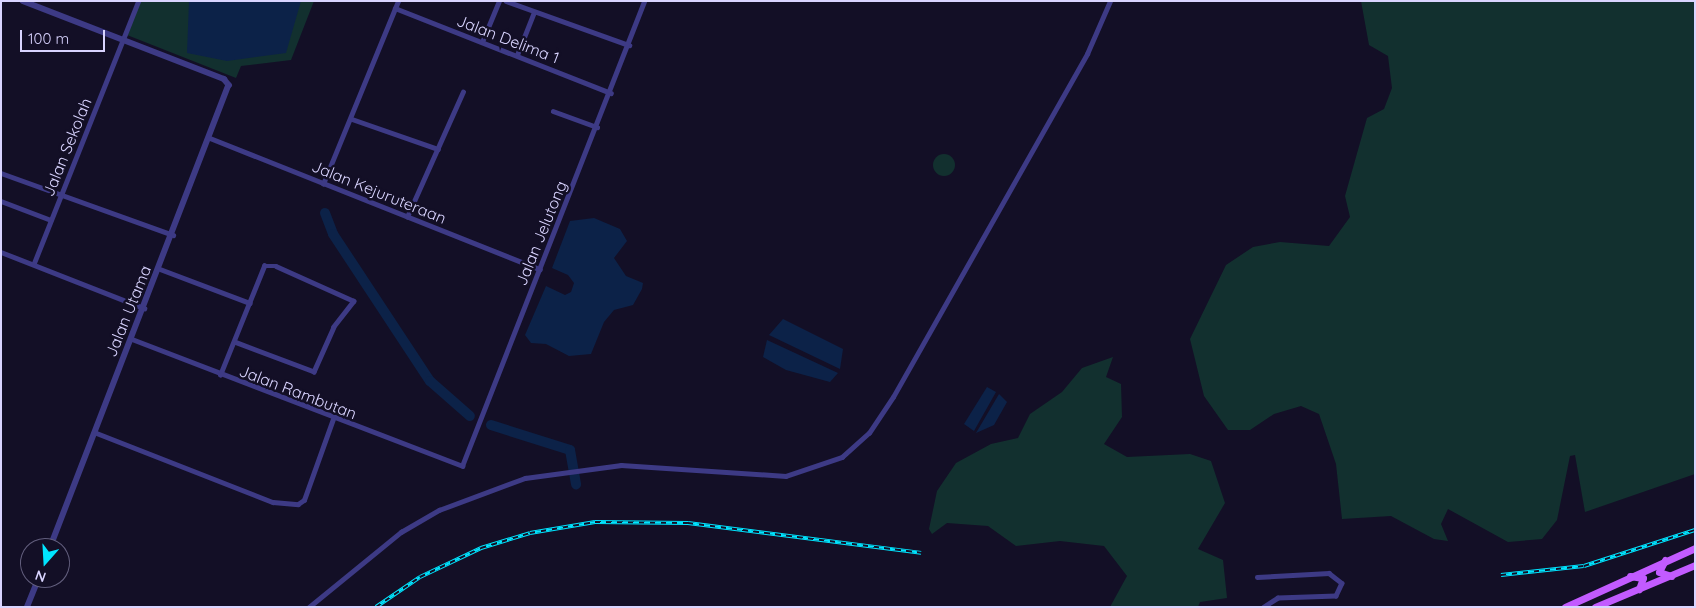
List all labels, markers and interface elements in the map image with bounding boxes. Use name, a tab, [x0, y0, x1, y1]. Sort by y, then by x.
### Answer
street label: Jalan Delima 1	[454, 11, 562, 67]
scale bar	[22, 20, 108, 52]
text: 100 m	[28, 29, 69, 48]
street label: Jalan Sekolah	[39, 95, 95, 199]
street label: Jalan Kejuruteraan	[309, 156, 449, 228]
street label: Jalan Jelutong	[511, 178, 571, 288]
street label: Jalan Utama	[101, 263, 155, 359]
street label: Jalan Rambutan	[237, 361, 359, 423]
north arrow	[20, 538, 70, 588]
text: N	[33, 566, 48, 586]

